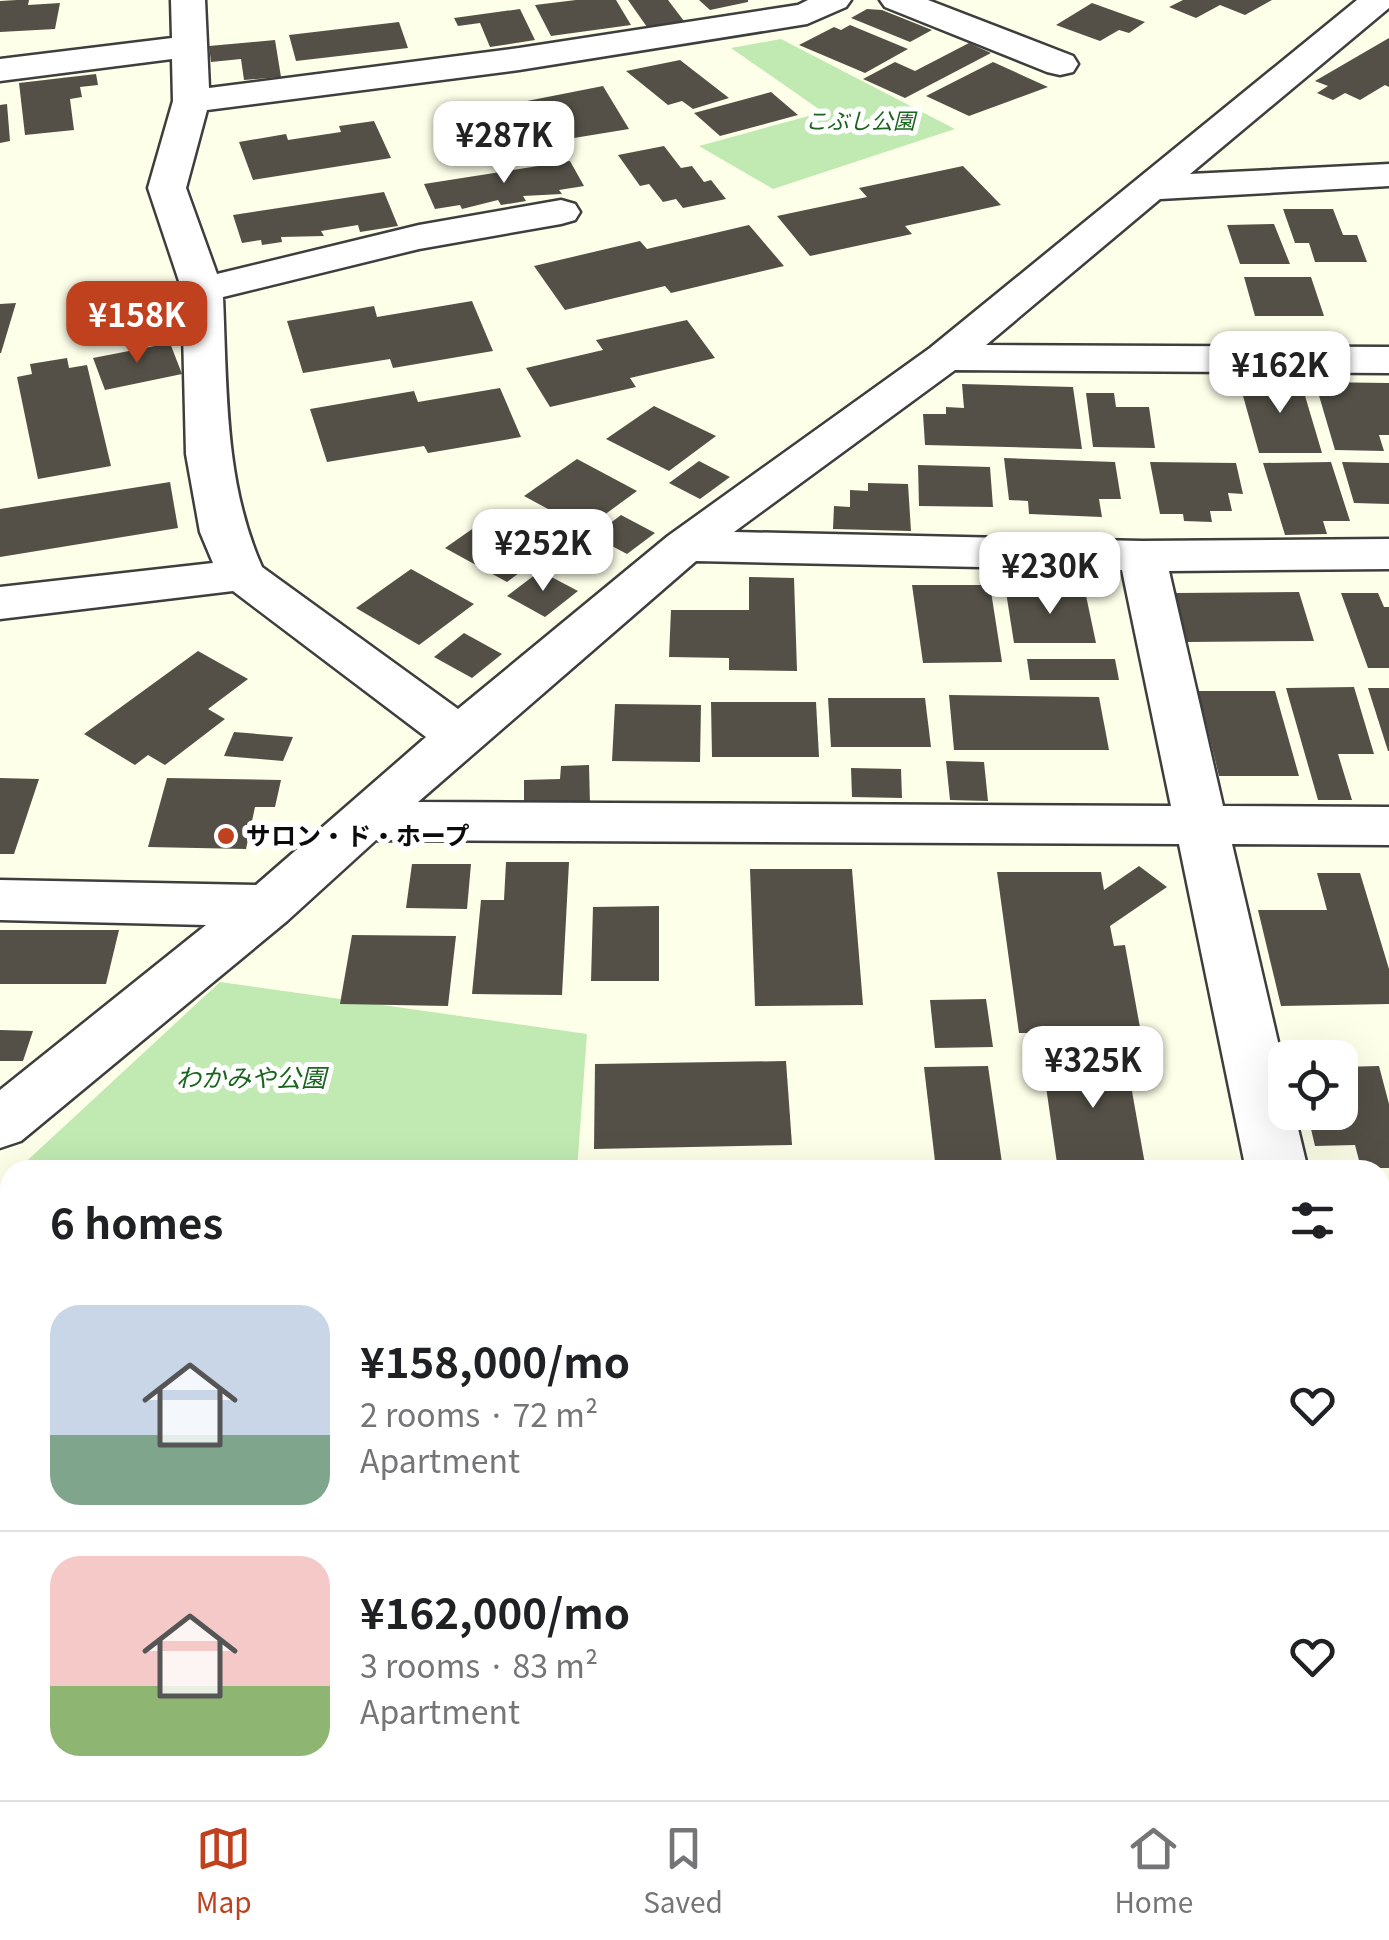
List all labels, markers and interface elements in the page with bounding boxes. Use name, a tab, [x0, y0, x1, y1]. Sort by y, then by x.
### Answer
pin: ¥287K	[434, 101, 574, 186]
park label: こぶし公園	[805, 103, 918, 135]
text: ¥287K	[455, 110, 553, 156]
pin: ¥158K	[67, 281, 207, 366]
text: ¥158K	[88, 290, 186, 336]
pin: ¥162K	[1210, 331, 1350, 416]
text: ¥162K	[1231, 340, 1329, 386]
pin: ¥252K	[473, 509, 613, 594]
text: ¥252K	[494, 518, 592, 564]
pin: ¥230K	[980, 532, 1120, 617]
text: ¥230K	[1001, 541, 1099, 587]
place label: サロン・ド・ホープ	[246, 816, 470, 852]
marker: サロン・ド・ホープ	[215, 825, 237, 847]
pin: ¥325K	[1023, 1026, 1163, 1111]
text: ¥325K	[1044, 1035, 1142, 1081]
map controls	[1268, 1040, 1358, 1130]
button: locate	[1268, 1040, 1358, 1130]
park label: わかみや公園	[176, 1058, 329, 1094]
text: 6 homes	[50, 1190, 223, 1251]
icon: filters	[1285, 1193, 1340, 1248]
text: ¥158,000/mo	[360, 1329, 630, 1390]
icon: home	[130, 1345, 250, 1465]
icon: heart	[1285, 1378, 1340, 1433]
text: 2 rooms · 72 m²	[360, 1390, 598, 1436]
text: Apartment	[360, 1436, 520, 1482]
text: ¥162,000/mo	[360, 1580, 630, 1641]
icon: home	[130, 1596, 250, 1716]
icon: heart	[1285, 1629, 1340, 1684]
text: 3 rooms · 83 m²	[360, 1641, 598, 1687]
text: Apartment	[360, 1687, 520, 1733]
tab: Map	[196, 1821, 252, 1921]
tab: Saved	[643, 1821, 723, 1921]
tab: Home	[1114, 1821, 1193, 1921]

